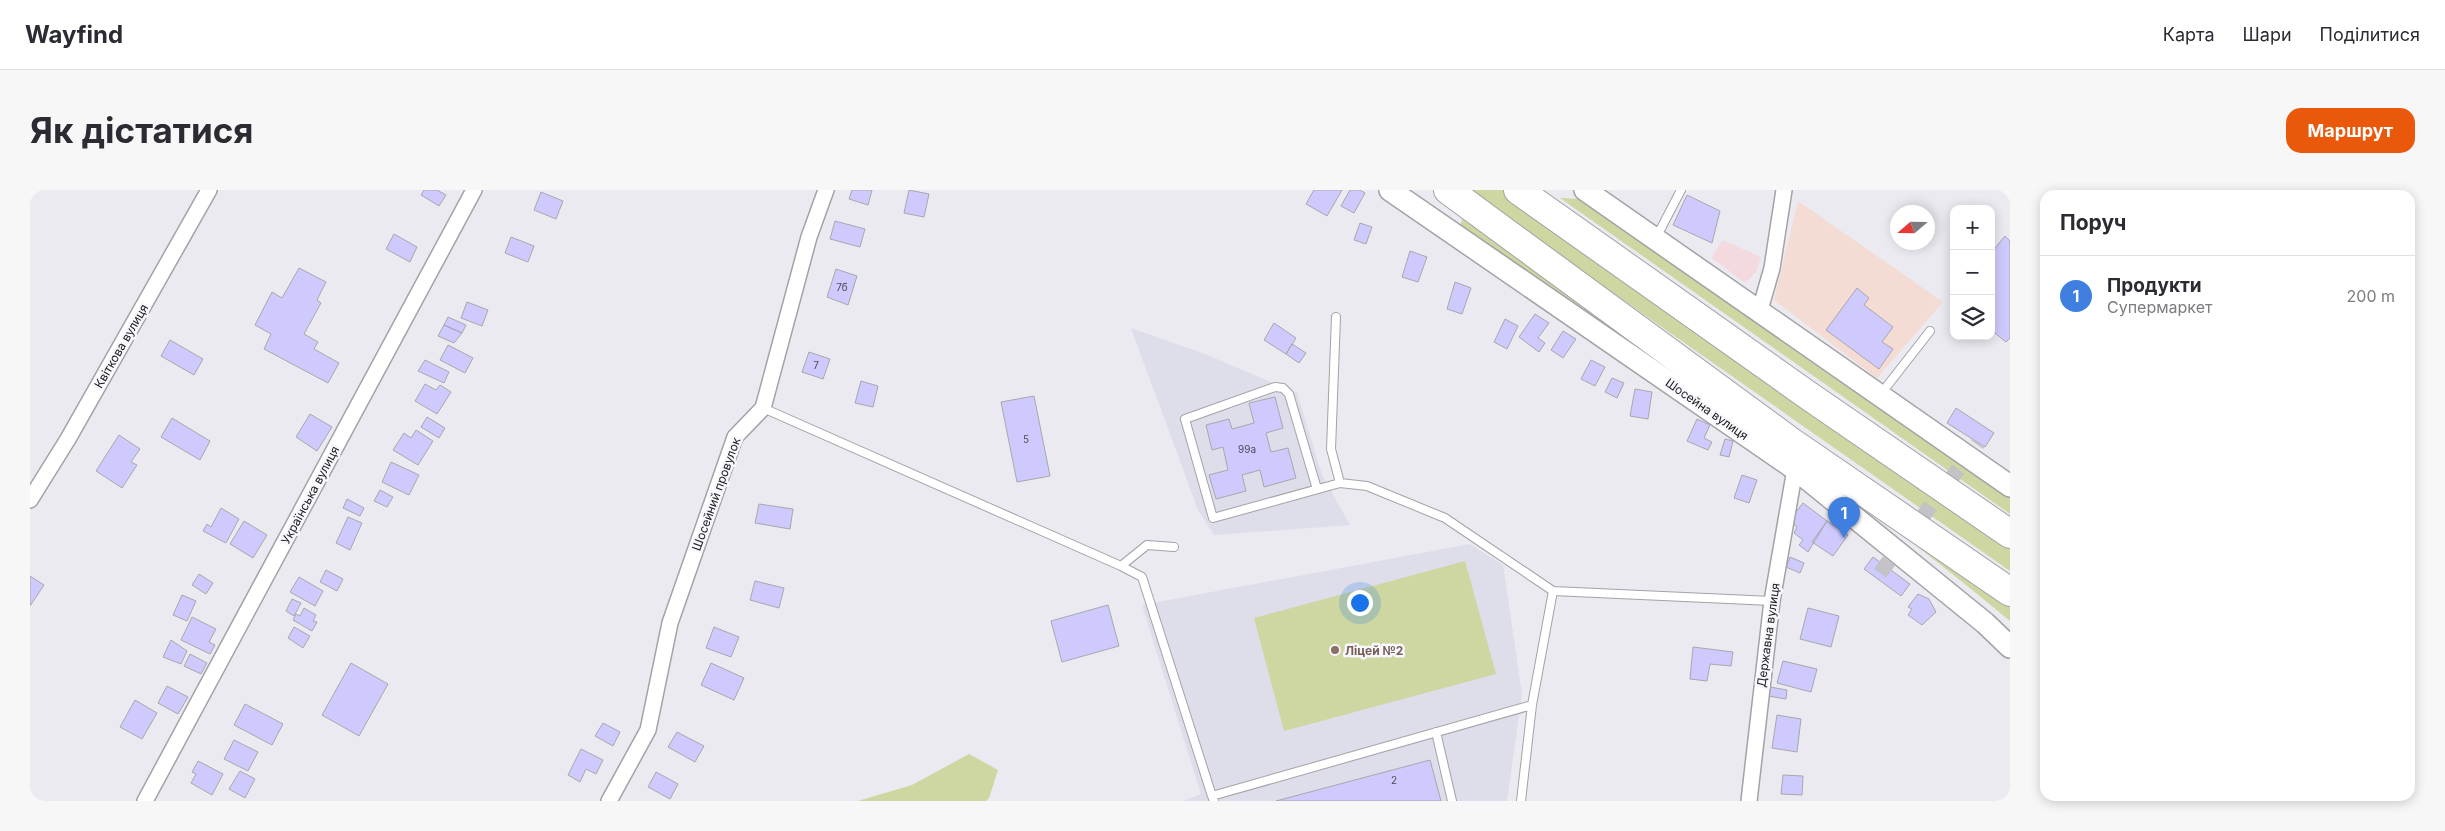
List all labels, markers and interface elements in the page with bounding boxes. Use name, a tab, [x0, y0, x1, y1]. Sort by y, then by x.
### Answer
text: Wayfind	[25, 20, 123, 49]
text: Карта	[2163, 24, 2215, 45]
text: Шари	[2243, 24, 2292, 45]
text: Поділитися	[2320, 24, 2420, 45]
button: Маршрут	[2286, 108, 2415, 153]
text: Як дістатися	[30, 109, 254, 151]
north arrow	[1890, 205, 1935, 250]
map controls	[1950, 205, 1995, 340]
button: +	[1950, 205, 1995, 250]
text: Поруч	[2060, 210, 2127, 235]
button: −	[1950, 250, 1995, 295]
text: Продукти	[2107, 274, 2202, 297]
house number: 7б	[836, 281, 848, 293]
text: 1	[2073, 286, 2079, 306]
text: 200 m	[2347, 286, 2395, 306]
button: layers	[1950, 295, 1995, 340]
text: Супермаркет	[2107, 297, 2212, 317]
street label: Квіткова вулиця	[91, 301, 151, 391]
house number: 7	[813, 359, 819, 371]
street label: Шосейна вулиця	[1663, 375, 1751, 443]
house number: 5	[1023, 433, 1029, 445]
street label: Шосейний провулок	[689, 435, 744, 553]
street label: Українська вулиця	[278, 443, 342, 547]
house number: 99а	[1238, 443, 1256, 455]
pin: 1	[1828, 497, 1860, 538]
street label: Державна вулиця	[1753, 582, 1783, 688]
your location	[1347, 590, 1373, 616]
place label: Ліцей №2	[1345, 643, 1403, 658]
marker: Ліцей №2	[1329, 644, 1341, 656]
house number: 2	[1391, 774, 1397, 786]

